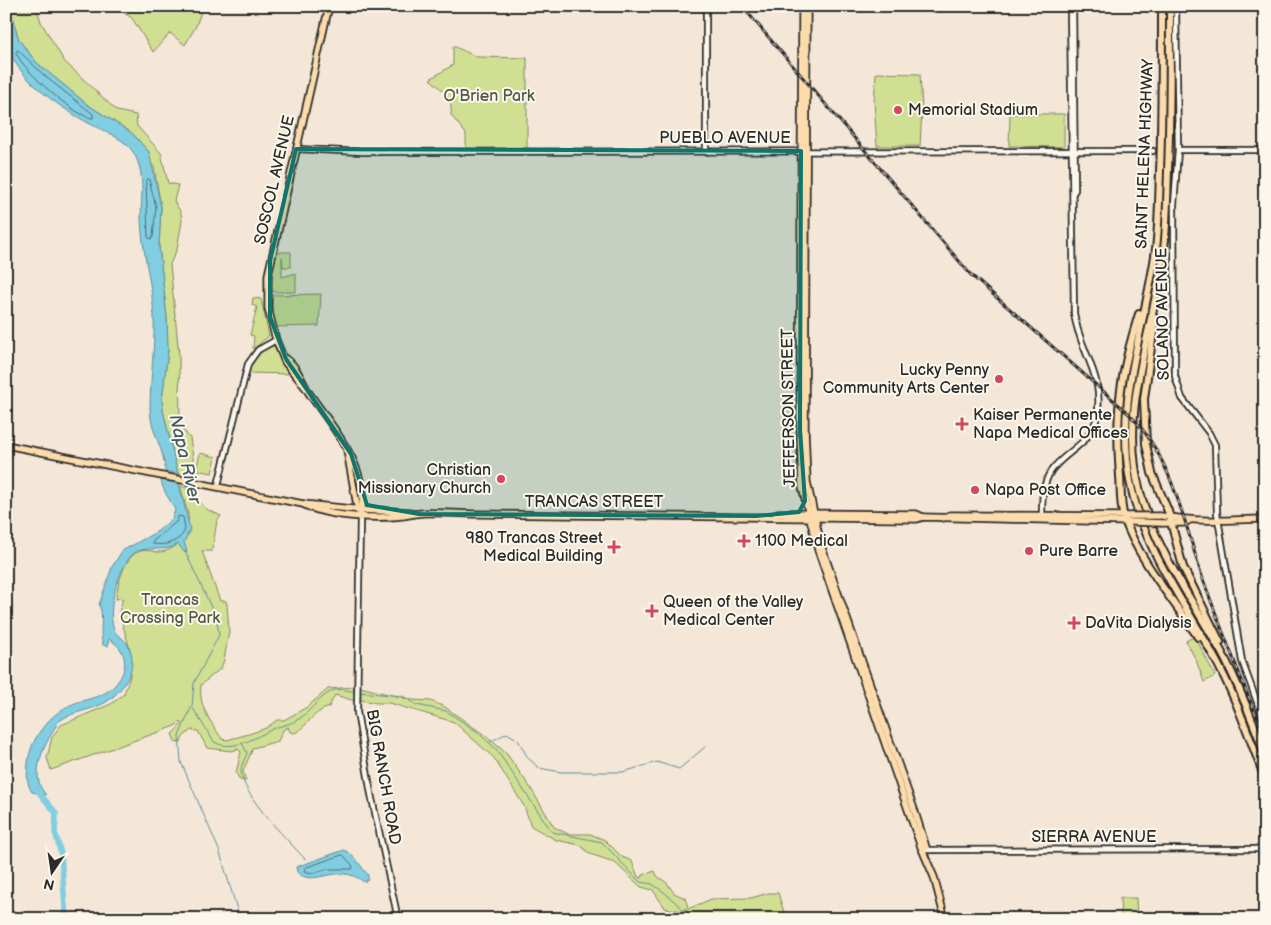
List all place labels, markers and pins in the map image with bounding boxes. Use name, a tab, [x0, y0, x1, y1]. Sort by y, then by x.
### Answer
place label: Memorial Stadium	[908, 101, 1038, 120]
marker: Memorial Stadium	[892, 104, 904, 116]
place label: Lucky Penny Community Arts Center	[823, 361, 990, 398]
marker: Lucky Penny Community Arts Center	[993, 373, 1005, 385]
place label: Kaiser Permanente Napa Medical Offices	[973, 406, 1128, 443]
marker: Kaiser Permanente Napa Medical Offices	[955, 417, 969, 431]
place label: Christian Missionary Church	[358, 461, 491, 498]
marker: Christian Missionary Church	[495, 473, 507, 485]
place label: Napa Post Office	[985, 481, 1107, 500]
marker: Napa Post Office	[969, 484, 981, 496]
place label: 980 Trancas Street Medical Building	[465, 529, 603, 566]
place label: 1100 Medical	[755, 532, 848, 551]
marker: 1100 Medical	[737, 534, 751, 548]
marker: 980 Trancas Street Medical Building	[607, 540, 621, 554]
place label: Pure Barre	[1039, 542, 1118, 561]
marker: Pure Barre	[1023, 545, 1035, 557]
place label: Queen of the Valley Medical Center	[663, 593, 804, 630]
marker: Queen of the Valley Medical Center	[645, 604, 659, 618]
place label: DaVita Dialysis	[1085, 614, 1192, 633]
marker: DaVita Dialysis	[1067, 616, 1081, 630]

